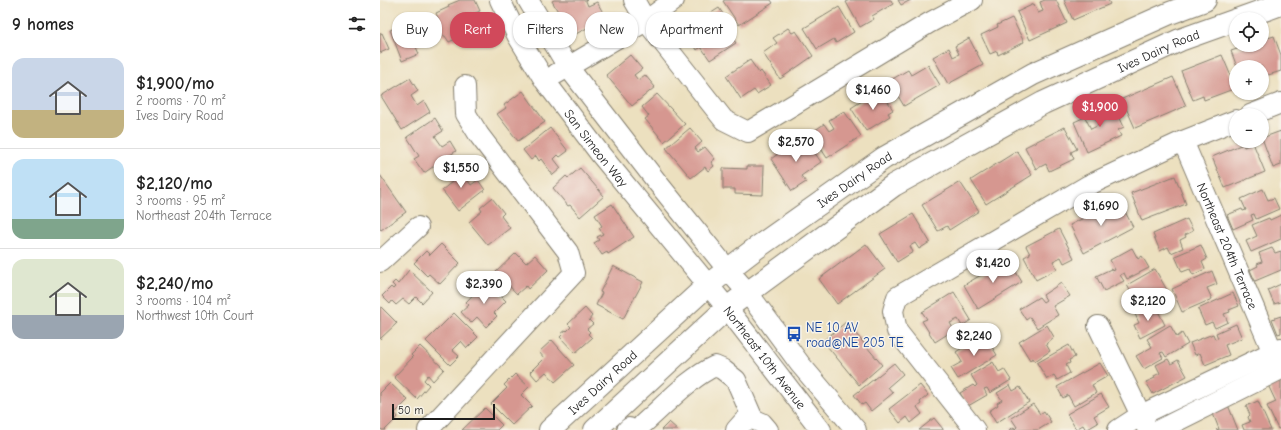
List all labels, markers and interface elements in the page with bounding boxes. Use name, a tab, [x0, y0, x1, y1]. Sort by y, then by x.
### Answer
chip: Buy	[392, 12, 442, 48]
chip: Rent	[450, 12, 505, 48]
chip: Filters	[513, 12, 577, 48]
chip: New	[585, 12, 638, 48]
chip: Apartment	[646, 12, 737, 48]
map controls	[1229, 12, 1269, 148]
button: locate	[1229, 12, 1269, 52]
icon: filters	[346, 13, 368, 35]
text: 9 homes	[12, 15, 74, 34]
street label: Ives Dairy Road	[1115, 26, 1201, 75]
button: +	[1229, 60, 1269, 100]
icon: home	[44, 74, 92, 122]
text: $1,900/mo	[136, 74, 214, 93]
pin: $1,460	[840, 77, 906, 111]
text: $1,460	[855, 82, 891, 97]
text: 2 rooms · 70 m²	[136, 93, 225, 108]
pin: $1,900	[1067, 94, 1133, 128]
text: $1,900	[1081, 99, 1119, 114]
street label: San Simeon Way	[561, 106, 631, 190]
text: Ives Dairy Road	[136, 108, 224, 123]
button: −	[1229, 108, 1269, 148]
pin: $2,570	[763, 129, 829, 163]
text: $2,570	[778, 134, 814, 149]
street label: Ives Dairy Road	[814, 148, 894, 211]
pin: $1,550	[428, 155, 494, 189]
text: $1,550	[443, 160, 479, 175]
text: $2,120/mo	[136, 174, 213, 193]
icon: home	[44, 175, 92, 223]
street label: Northeast 204th Terrace	[1194, 180, 1261, 312]
text: 3 rooms · 95 m²	[136, 193, 225, 208]
pin: $1,690	[1068, 193, 1134, 227]
text: $1,690	[1083, 198, 1119, 213]
text: Northeast 204th Terrace	[136, 208, 272, 223]
pin: $1,420	[960, 250, 1026, 284]
text: $1,420	[975, 255, 1011, 270]
pin: $2,390	[451, 271, 517, 305]
text: $2,240/mo	[136, 274, 213, 293]
icon: home	[44, 275, 92, 323]
text: $2,390	[465, 276, 503, 291]
pin: $2,120	[1115, 288, 1181, 322]
text: 3 rooms · 104 m²	[136, 293, 230, 308]
text: $2,120	[1130, 293, 1166, 308]
street label: Northeast 10th Avenue	[721, 303, 810, 412]
text: Northwest 10th Court	[136, 308, 253, 323]
place label: NE 10 AV road@NE 205 TE	[806, 320, 904, 350]
pin: $2,240	[941, 323, 1007, 357]
bus stop icon: NE 10 AV road@NE 205 TE	[785, 325, 803, 343]
text: $2,240	[956, 328, 992, 343]
street label: Ives Dairy Road	[565, 347, 640, 417]
scale bar	[392, 402, 495, 421]
text: 50 m	[398, 404, 423, 417]

